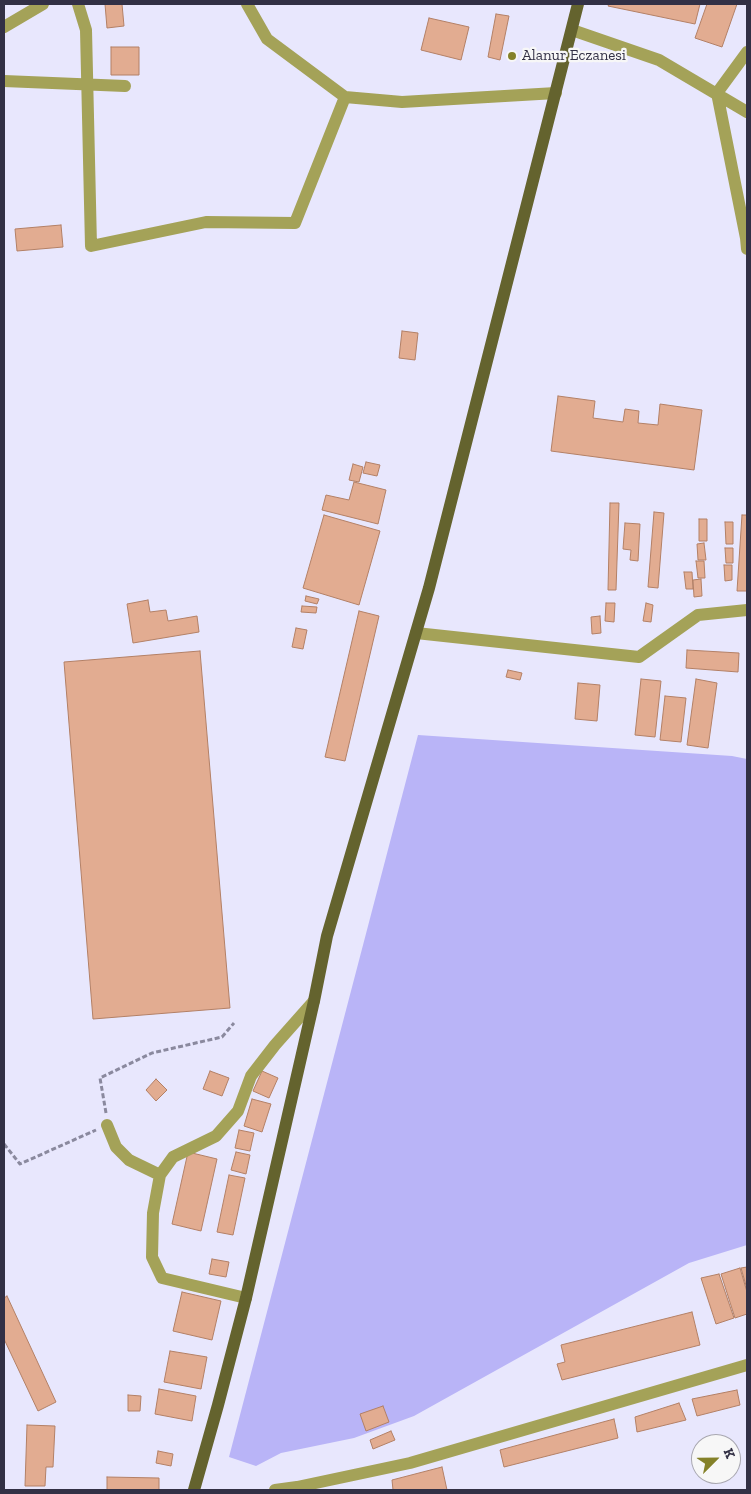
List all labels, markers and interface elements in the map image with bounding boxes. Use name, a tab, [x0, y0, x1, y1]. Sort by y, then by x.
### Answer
place label: Alanur Eczanesi	[522, 47, 626, 65]
marker: Alanur Eczanesi	[506, 50, 518, 62]
north arrow	[691, 1434, 741, 1484]
text: K	[720, 1446, 739, 1461]

